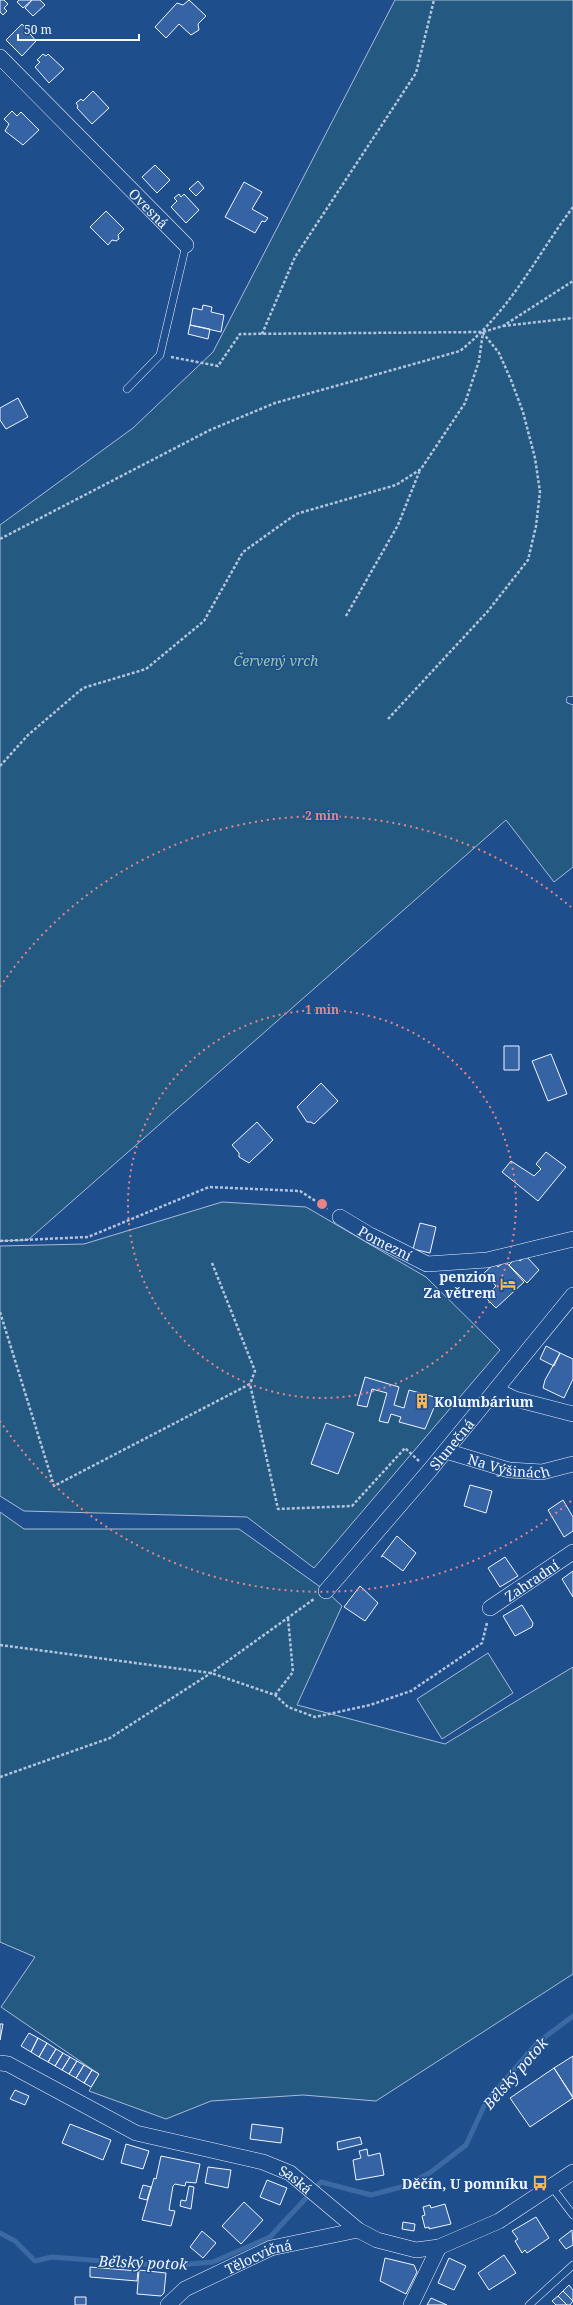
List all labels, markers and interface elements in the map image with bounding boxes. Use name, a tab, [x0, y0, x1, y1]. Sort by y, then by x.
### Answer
scale bar	[18, 16, 139, 42]
text: 50 m	[24, 21, 52, 38]
street label: Ovesná	[125, 184, 173, 232]
park label: Červený vrch	[234, 651, 319, 670]
text: 2 min	[305, 807, 339, 824]
text: 1 min	[305, 1001, 339, 1018]
centre of rings	[315, 1197, 329, 1211]
street label: Pomezní	[355, 1221, 416, 1265]
place label: penzion Za větrem	[423, 1267, 496, 1302]
hotel icon: penzion Za větrem	[499, 1275, 517, 1293]
building icon: Kolumbárium	[413, 1392, 431, 1410]
place label: Kolumbárium	[434, 1392, 534, 1411]
street label: Slunečná	[424, 1414, 478, 1474]
street label: Na Výšinách	[466, 1449, 552, 1481]
street label: Zahradní	[501, 1555, 563, 1605]
water label: Bělský potok	[478, 2033, 552, 2114]
street label: Saská	[276, 2160, 317, 2198]
place label: Děčín, U pomníku	[402, 2174, 528, 2193]
bus stop icon: Děčín, U pomníku	[531, 2174, 549, 2192]
street label: Tělocvičná	[222, 2234, 294, 2278]
water label: Bělský potok	[97, 2250, 188, 2274]

